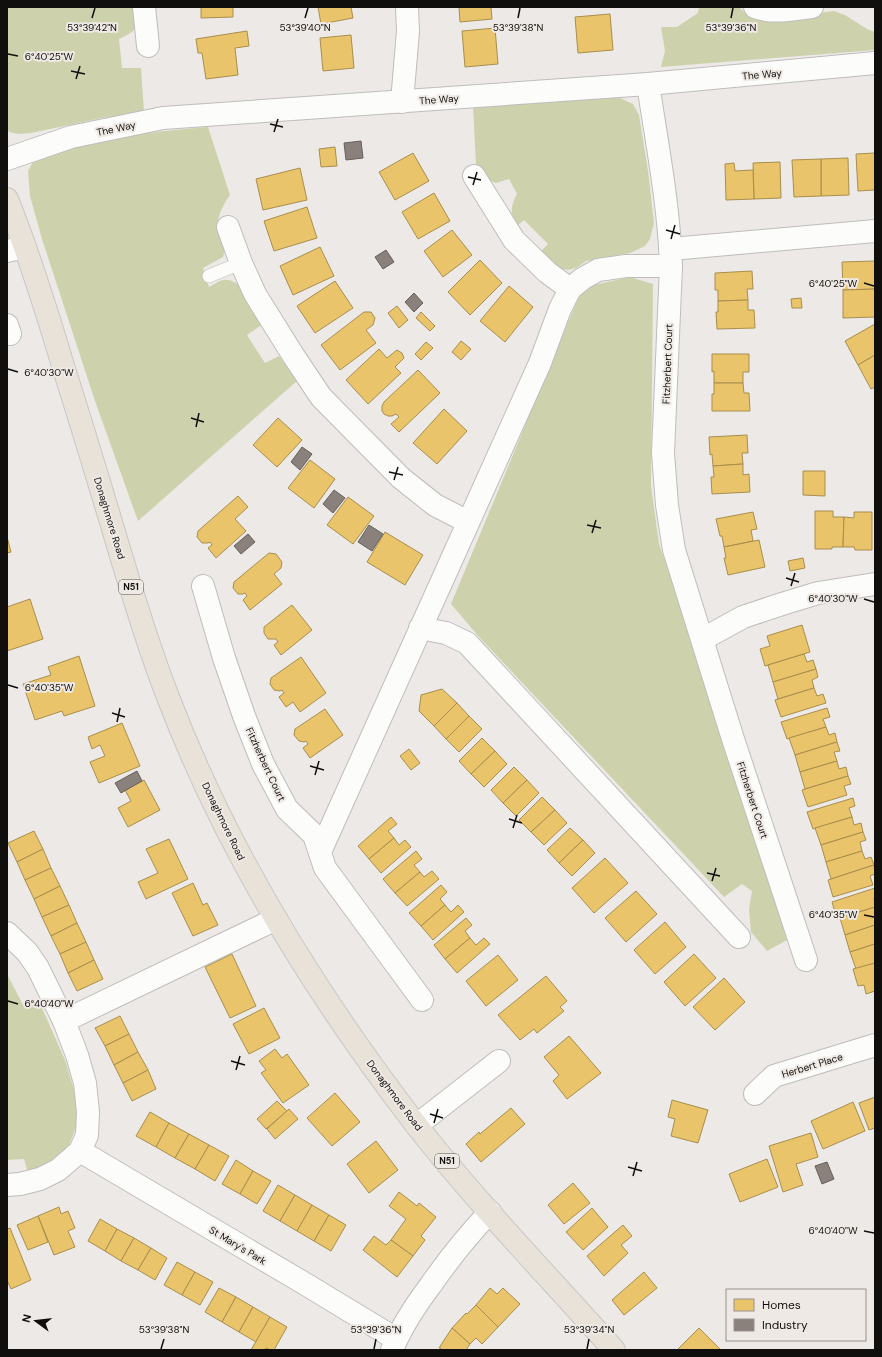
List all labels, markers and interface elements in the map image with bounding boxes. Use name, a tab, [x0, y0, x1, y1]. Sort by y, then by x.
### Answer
text: 53°39'42"N	[67, 21, 117, 34]
text: 53°39'40"N	[279, 21, 331, 34]
text: 53°39'38"N	[493, 21, 543, 34]
text: 53°39'36"N	[706, 21, 757, 34]
text: 6°40'25"W	[25, 50, 74, 63]
street label: The Way	[742, 66, 783, 83]
street label: The Way	[419, 92, 460, 107]
street label: The Way	[95, 118, 137, 139]
text: 6°40'25"W	[809, 277, 858, 290]
street label: Fitzherbert Court	[660, 324, 675, 404]
text: 6°40'30"W	[24, 366, 74, 379]
street label: Donaghmore Road	[91, 475, 128, 561]
road number: N51	[119, 580, 143, 594]
text: 6°40'30"W	[808, 592, 858, 605]
text: 6°40'35"W	[25, 681, 74, 694]
street label: Fitzherbert Court	[243, 725, 288, 803]
street label: Fitzherbert Court	[734, 760, 771, 840]
street label: Donaghmore Road	[199, 780, 248, 862]
text: 6°40'35"W	[809, 908, 858, 921]
text: 6°40'40"W	[24, 997, 74, 1010]
street label: Herbert Place	[780, 1050, 845, 1081]
street label: Donaghmore Road	[364, 1057, 425, 1133]
road number: N51	[435, 1154, 459, 1168]
street label: St Mary's Park	[207, 1223, 269, 1268]
text: 6°40'40"W	[808, 1224, 858, 1237]
legend	[726, 1289, 866, 1341]
text: Homes	[762, 1297, 801, 1313]
north arrow	[16, 1301, 56, 1341]
text: N	[19, 1313, 34, 1324]
text: Industry	[762, 1317, 808, 1333]
text: 53°39'38"N	[139, 1323, 189, 1336]
text: 53°39'36"N	[351, 1323, 402, 1336]
text: 53°39'34"N	[564, 1323, 614, 1336]

